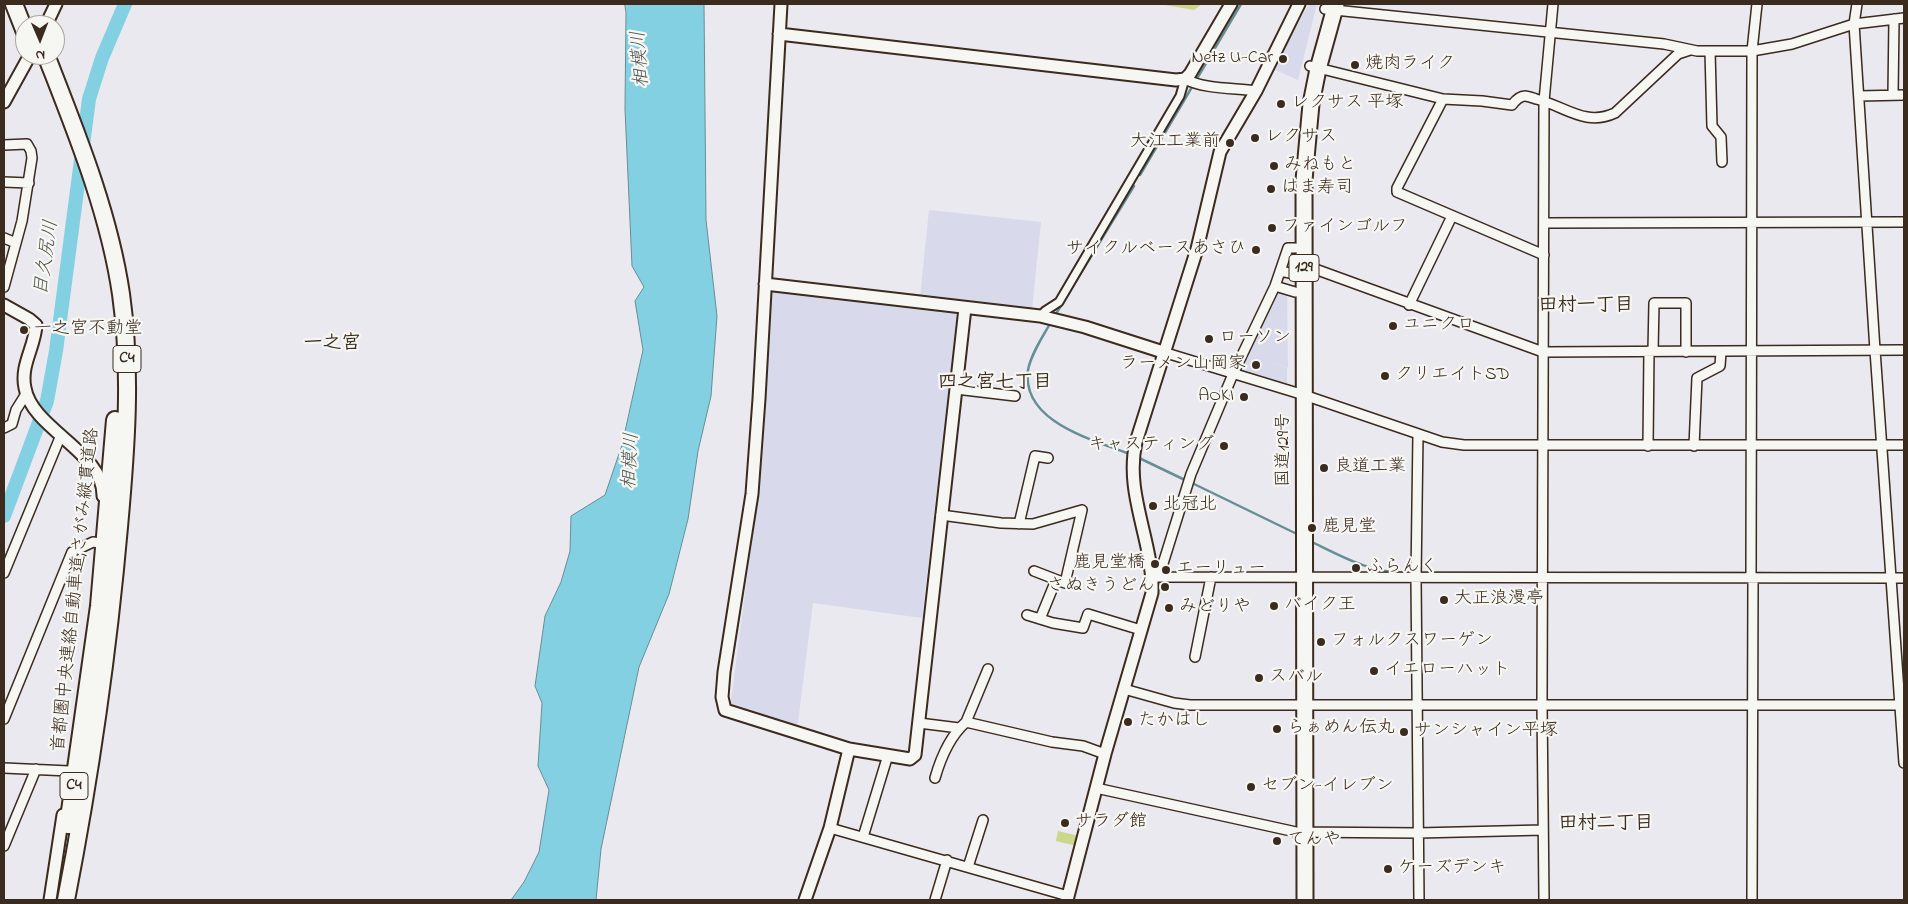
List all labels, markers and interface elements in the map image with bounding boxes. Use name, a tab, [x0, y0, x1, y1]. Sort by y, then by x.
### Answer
north arrow	[15, 15, 65, 65]
water label: 相模川	[629, 30, 655, 88]
text: N	[35, 44, 45, 65]
place label: Netz U-Car	[1191, 48, 1273, 70]
marker: Netz U-Car	[1277, 53, 1289, 65]
place label: 焼肉ライク	[1365, 54, 1455, 76]
marker: 焼肉ライク	[1349, 59, 1361, 71]
place label: レクサス 平塚	[1291, 93, 1403, 115]
marker: レクサス 平塚	[1275, 98, 1287, 110]
place label: レクサス	[1265, 127, 1337, 149]
place label: 大江工業前	[1130, 132, 1220, 154]
marker: レクサス	[1249, 132, 1261, 144]
marker: 大江工業前	[1224, 137, 1236, 149]
place label: みねもと	[1284, 155, 1356, 177]
marker: みねもと	[1268, 160, 1280, 172]
place label: はま寿司	[1281, 178, 1353, 200]
marker: はま寿司	[1265, 183, 1277, 195]
place label: ファインゴルフ	[1282, 217, 1408, 239]
water label: 目久尻川	[31, 219, 65, 297]
marker: ファインゴルフ	[1266, 222, 1278, 234]
place label: サイクルベースあさひ	[1066, 239, 1246, 261]
marker: サイクルベースあさひ	[1250, 244, 1262, 256]
road number: 129	[1289, 254, 1319, 282]
district label: 田村一丁目	[1539, 296, 1633, 318]
place label: ユニクロ	[1403, 315, 1475, 337]
place label: 一之宮不動堂	[34, 319, 142, 341]
marker: ユニクロ	[1387, 320, 1399, 332]
marker: 一之宮不動堂	[18, 324, 30, 336]
place label: ローソン	[1219, 328, 1291, 350]
marker: ローソン	[1203, 333, 1215, 345]
district label: 一之宮	[304, 334, 360, 356]
road number: C4	[113, 346, 141, 372]
place label: ラーメン山岡家	[1120, 354, 1246, 376]
marker: ラーメン山岡家	[1250, 359, 1262, 371]
place label: クリエイトSD	[1395, 365, 1510, 387]
marker: クリエイトSD	[1379, 370, 1391, 382]
district label: 四之宮七丁目	[938, 373, 1052, 395]
place label: AOKI	[1198, 386, 1234, 408]
marker: AOKI	[1238, 391, 1250, 403]
street label: 国道129号	[1274, 413, 1296, 487]
street label: 首都圏中央連絡自動車道;さがみ縦貫道路	[49, 427, 105, 753]
water label: 相模川	[619, 432, 645, 490]
place label: キャスティング	[1088, 435, 1214, 457]
marker: キャスティング	[1218, 440, 1230, 452]
place label: 良道工業	[1334, 457, 1406, 479]
marker: 良道工業	[1318, 462, 1330, 474]
place label: 北冠北	[1163, 495, 1217, 517]
marker: 北冠北	[1147, 500, 1159, 512]
place label: 鹿見堂	[1322, 517, 1376, 539]
marker: 鹿見堂	[1306, 522, 1318, 534]
place label: 鹿見堂橋	[1073, 553, 1145, 575]
place label: ふらんく	[1366, 557, 1438, 579]
marker: 鹿見堂橋	[1149, 558, 1161, 570]
place label: エーリュー	[1176, 559, 1266, 581]
marker: ふらんく	[1350, 562, 1362, 574]
marker: エーリュー	[1160, 564, 1172, 576]
place label: さぬきうどん	[1047, 576, 1155, 598]
marker: さぬきうどん	[1159, 581, 1171, 593]
place label: 大正浪漫亭	[1454, 589, 1544, 611]
marker: 大正浪漫亭	[1438, 594, 1450, 606]
place label: バイク王	[1284, 595, 1356, 617]
place label: みどりや	[1179, 597, 1251, 619]
marker: バイク王	[1268, 600, 1280, 612]
marker: みどりや	[1163, 602, 1175, 614]
place label: フォルクスワーゲン	[1331, 631, 1493, 653]
marker: フォルクスワーゲン	[1315, 636, 1327, 648]
place label: イエローハット	[1384, 660, 1510, 682]
marker: イエローハット	[1368, 665, 1380, 677]
place label: スバル	[1269, 667, 1323, 689]
marker: スバル	[1253, 672, 1265, 684]
place label: たかはし	[1138, 711, 1210, 733]
marker: たかはし	[1122, 716, 1134, 728]
place label: らぁめん伝丸	[1287, 718, 1395, 740]
place label: サンシャイン平塚	[1414, 721, 1558, 743]
marker: らぁめん伝丸	[1271, 723, 1283, 735]
marker: サンシャイン平塚	[1398, 726, 1410, 738]
road number: C4	[60, 772, 88, 799]
place label: セブン-イレブン	[1261, 776, 1394, 798]
marker: セブン-イレブン	[1245, 781, 1257, 793]
place label: サラダ館	[1075, 812, 1147, 834]
district label: 田村二丁目	[1559, 814, 1653, 836]
marker: サラダ館	[1059, 817, 1071, 829]
place label: てんや	[1287, 830, 1341, 852]
marker: てんや	[1271, 835, 1283, 847]
place label: ケーズデンキ	[1398, 858, 1506, 880]
marker: ケーズデンキ	[1382, 863, 1394, 875]

